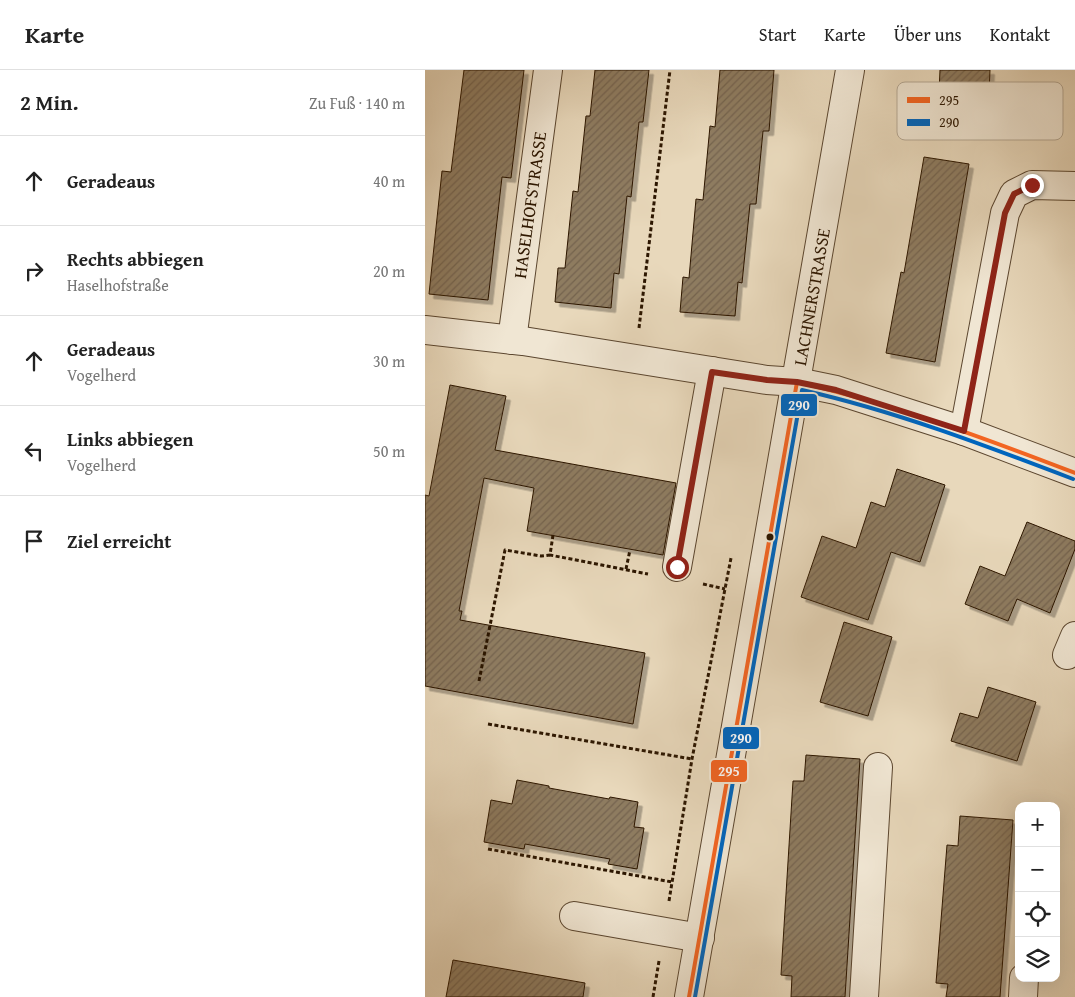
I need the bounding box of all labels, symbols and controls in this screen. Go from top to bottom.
text: Karte [25,17,84,52]
text: Start [759,21,796,48]
text: Karte [824,21,866,48]
text: Über uns [894,21,962,48]
text: Kontakt [990,21,1050,48]
legend [897,82,1063,140]
text: 2 Min. [20,87,78,118]
text: 295 [939,90,959,110]
text: Zu Fuß · 140 m [309,91,405,115]
text: 290 [939,112,959,132]
street label: HASELHOFSTRASSE [506,130,553,280]
icon: ahead [20,167,48,195]
text: Geradeaus [67,167,155,195]
text: 40 m [373,169,405,193]
route end [1021,174,1044,197]
street label: LACHNERSTRASSE [786,226,837,368]
text: Rechts abbiegen [67,245,204,273]
icon: right [20,257,48,285]
text: 20 m [373,259,405,283]
text: Haselhofstraße [67,273,169,297]
text: Geradeaus [67,335,155,363]
icon: ahead [20,347,48,375]
text: 30 m [373,349,405,373]
text: Vogelherd [67,363,136,387]
line badge: 290 [780,393,818,417]
text: 290 [788,395,810,415]
text: Links abbiegen [67,425,193,453]
icon: left [20,437,48,465]
text: 50 m [373,439,405,463]
text: Vogelherd [67,453,136,477]
icon: arrive [20,527,48,555]
text: Ziel erreicht [67,527,171,555]
unlabelled marker [765,532,775,542]
route start [666,556,689,579]
line badge: 290 [722,726,760,750]
text: 290 [730,728,752,748]
line badge: 295 [710,759,748,783]
text: 295 [718,761,740,781]
map controls [1015,802,1060,982]
button: + [1015,802,1060,847]
button: − [1015,847,1060,892]
button: locate [1015,892,1060,937]
button: layers [1015,937,1060,982]

